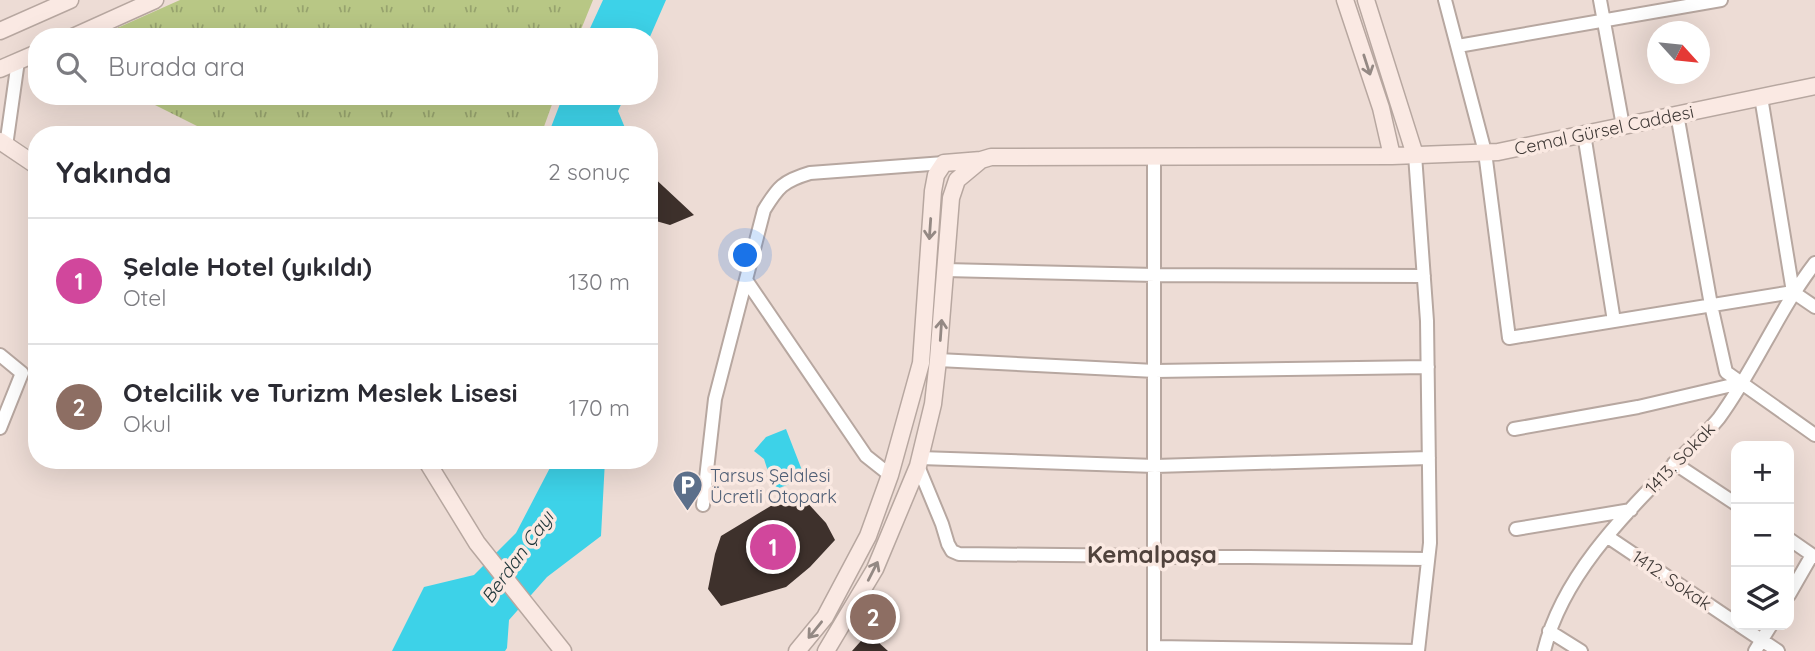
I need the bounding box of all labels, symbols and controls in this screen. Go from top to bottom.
north arrow [1647,21,1710,84]
search box [28,28,658,105]
icon: search [52,48,90,86]
text: Burada ara [108,50,245,83]
one-way arrow [1362,53,1374,75]
street label: Cemal Gürsel Caddesi [1512,100,1696,160]
text: Yakında [56,153,171,191]
text: 2 sonuç [548,157,630,186]
one-way arrow [923,217,936,240]
your location [728,238,762,272]
text: Şelale Hotel (yıkıldı) [123,250,372,283]
text: 1 [75,267,83,296]
text: 130 m [568,267,630,296]
text: Otel [123,283,167,312]
one-way arrow [935,320,948,342]
text: Otelcilik ve Turizm Meslek Lisesi [123,376,518,409]
text: 2 [72,393,86,422]
text: 170 m [569,393,630,422]
text: Okul [123,409,171,438]
street label: 1413. Sokak [1640,417,1720,499]
map controls [1731,441,1794,630]
button: + [1731,441,1794,504]
place label: Tarsus Şelalesi Ücretli Otopark [710,464,837,508]
parking icon: Tarsus Şelalesi Ücretli Otopark [670,468,704,512]
button: − [1731,504,1794,567]
water label: Berdan Çayı [476,506,559,608]
pin: 1 [750,521,796,573]
district label: Kemalpaşa [1087,539,1217,569]
street label: 1412. Sokak [1628,545,1716,615]
one-way arrow [867,561,880,582]
button: layers [1731,567,1794,630]
pin: 2 [850,591,896,643]
one-way arrow [807,620,822,638]

